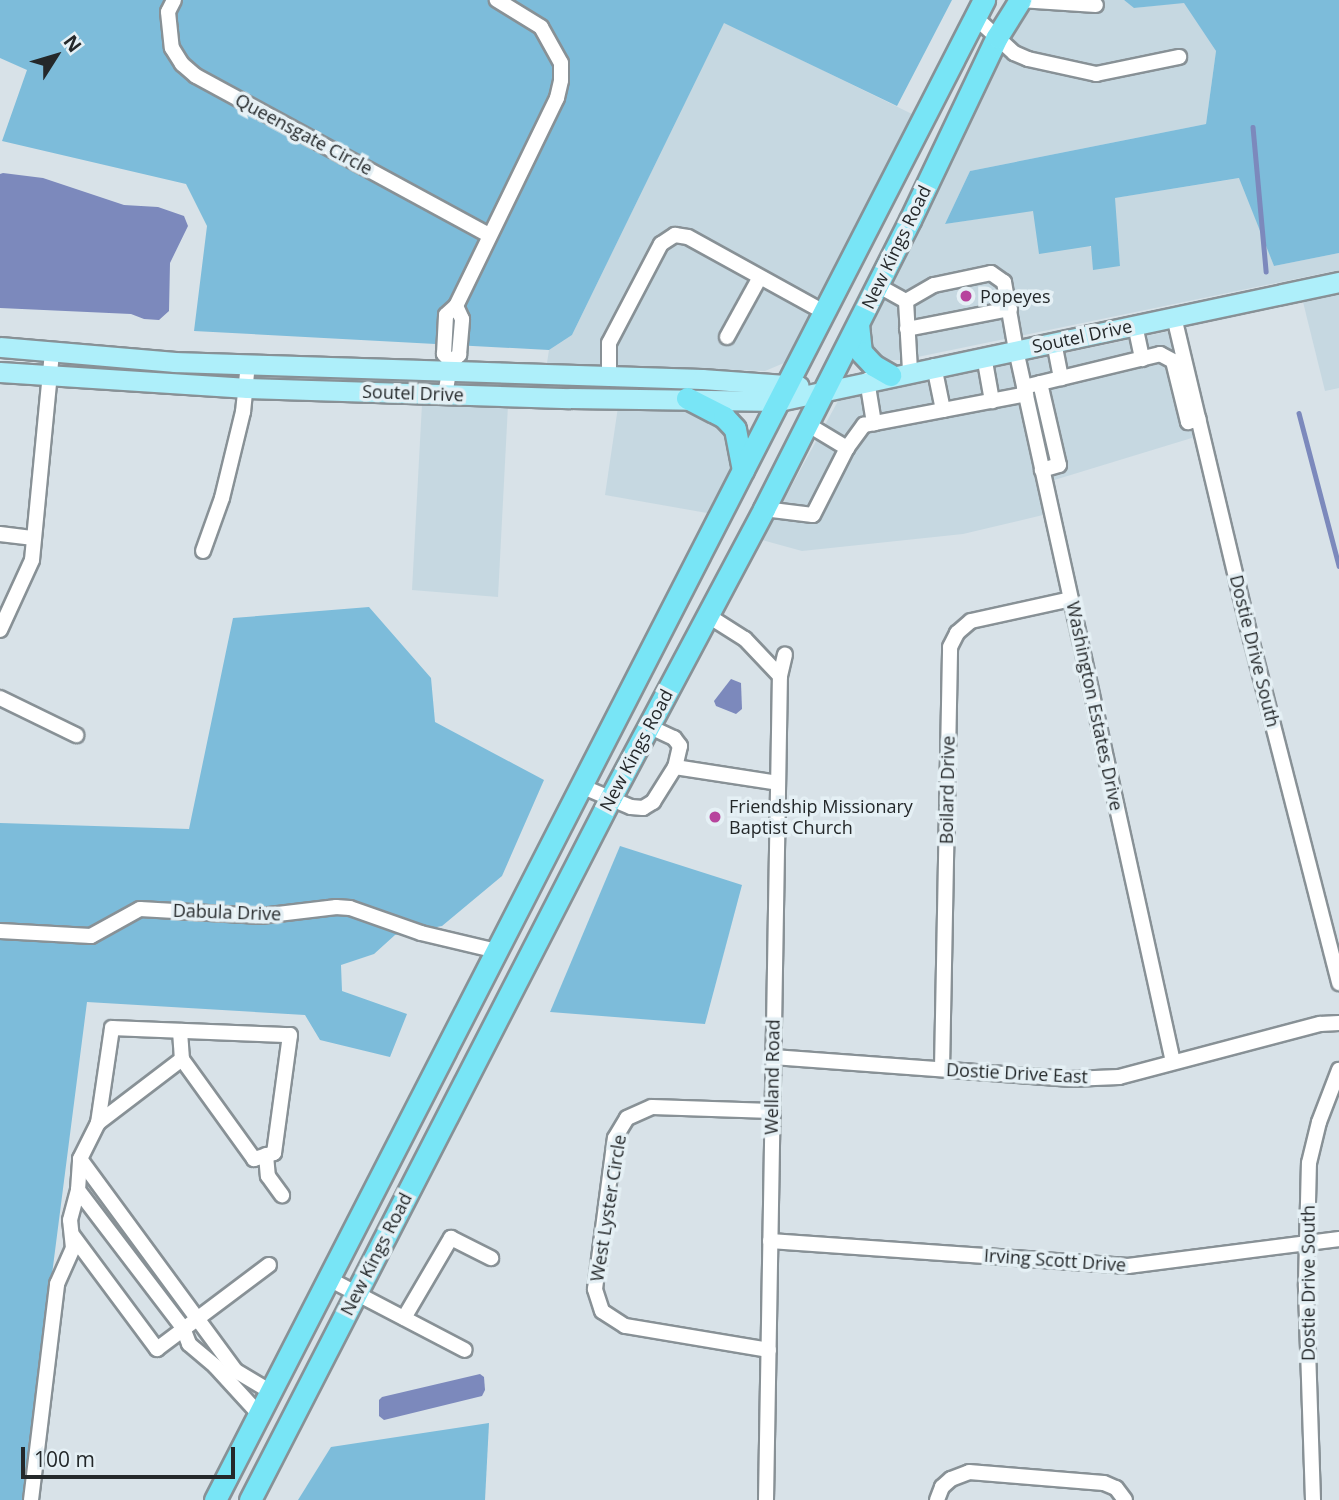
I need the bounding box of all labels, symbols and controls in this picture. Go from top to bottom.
north arrow [21,21,91,91]
text: N [58,29,88,57]
street label: Queensgate Circle [232,89,376,179]
street label: New Kings Road [857,182,935,312]
place label: Popeyes [980,285,1050,307]
marker: Popeyes [958,288,974,304]
street label: Soutel Drive [1030,315,1134,357]
street label: Soutel Drive [362,380,464,406]
street label: Dostie Drive South [1226,573,1284,729]
street label: Washington Estates Drive [1062,599,1128,813]
street label: New Kings Road [595,685,677,815]
street label: Boilard Drive [935,735,959,845]
place label: Friendship Missionary Baptist Church [729,796,913,838]
marker: Friendship Missionary Baptist Church [707,809,723,825]
street label: Dabula Drive [172,899,282,925]
street label: Welland Road [760,1019,784,1135]
street label: Dostie Drive East [946,1059,1088,1087]
street label: West Lyster Circle [586,1133,630,1283]
street label: New Kings Road [336,1189,416,1319]
street label: Dostie Drive South [1297,1205,1319,1361]
street label: Irving Scott Drive [983,1244,1127,1276]
scale bar [24,1434,238,1478]
text: 100 m [34,1445,95,1473]

